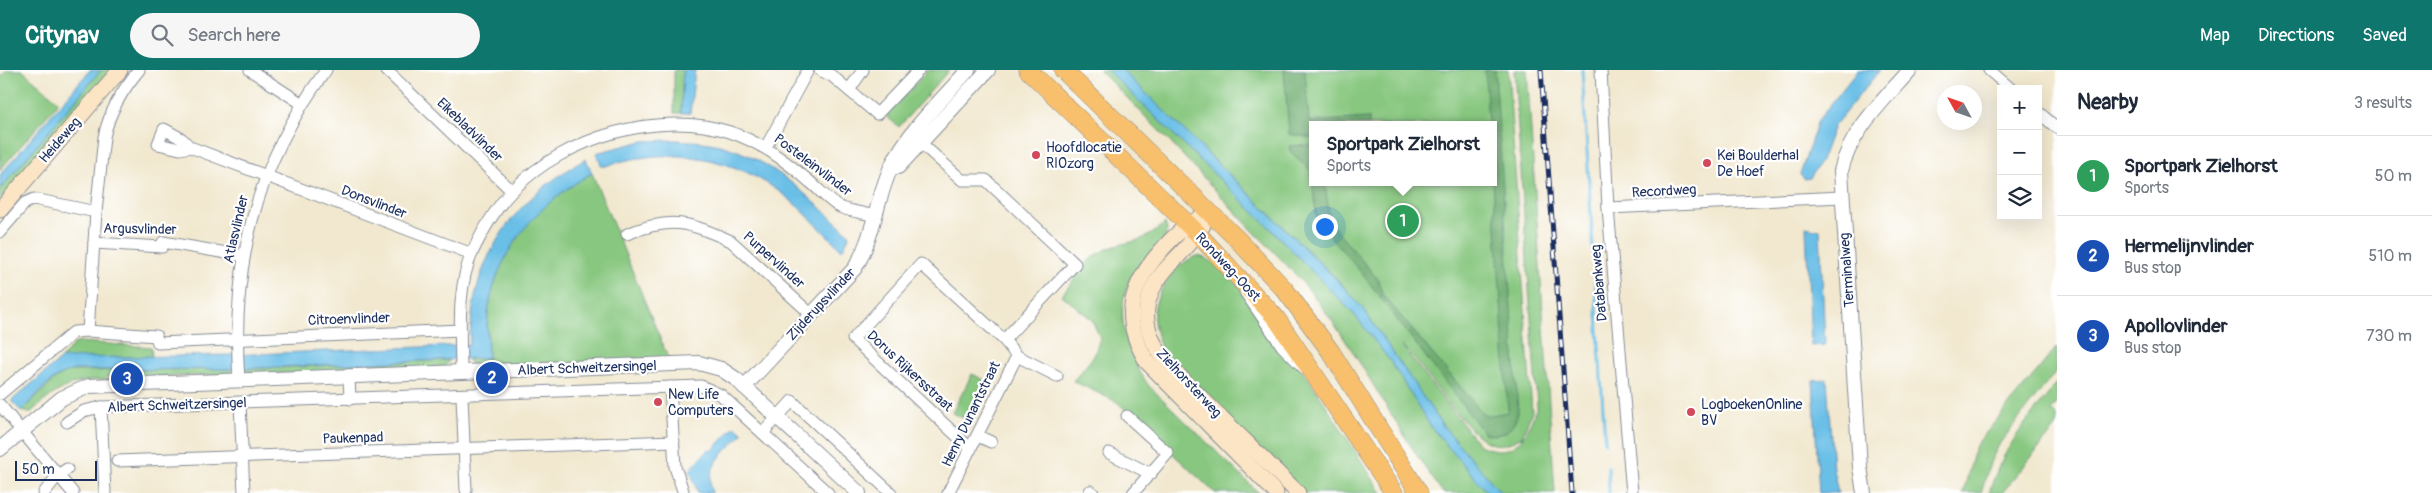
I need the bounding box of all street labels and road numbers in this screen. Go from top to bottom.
street label: Eikebladvlinder [434,94,506,166]
street label: Heideweg [36,114,84,166]
street label: Posteleinvlinder [771,130,855,200]
street label: Recordweg [1631,181,1697,201]
street label: Donsvlinder [339,182,409,222]
street label: Atlasvlinder [220,193,252,265]
street label: Argusvlinder [103,220,177,238]
street label: Purpervlinder [740,228,808,292]
street label: Rondweg-Oost [1192,229,1264,305]
street label: Terminalweg [1836,232,1858,308]
street label: Databankweg [1587,244,1611,322]
street label: Zijderupsvlinder [783,264,859,344]
street label: Citroenvlinder [308,309,390,329]
street label: Dorus Rijkersstraat [864,327,957,415]
street label: Zielhorsterweg [1153,345,1225,421]
street label: Albert Schweitzersingel [517,357,657,379]
street label: Henry Dunantstraat [938,358,1004,469]
street label: Albert Schweitzersingel [107,394,247,416]
street label: Paukenpad [322,428,384,448]

